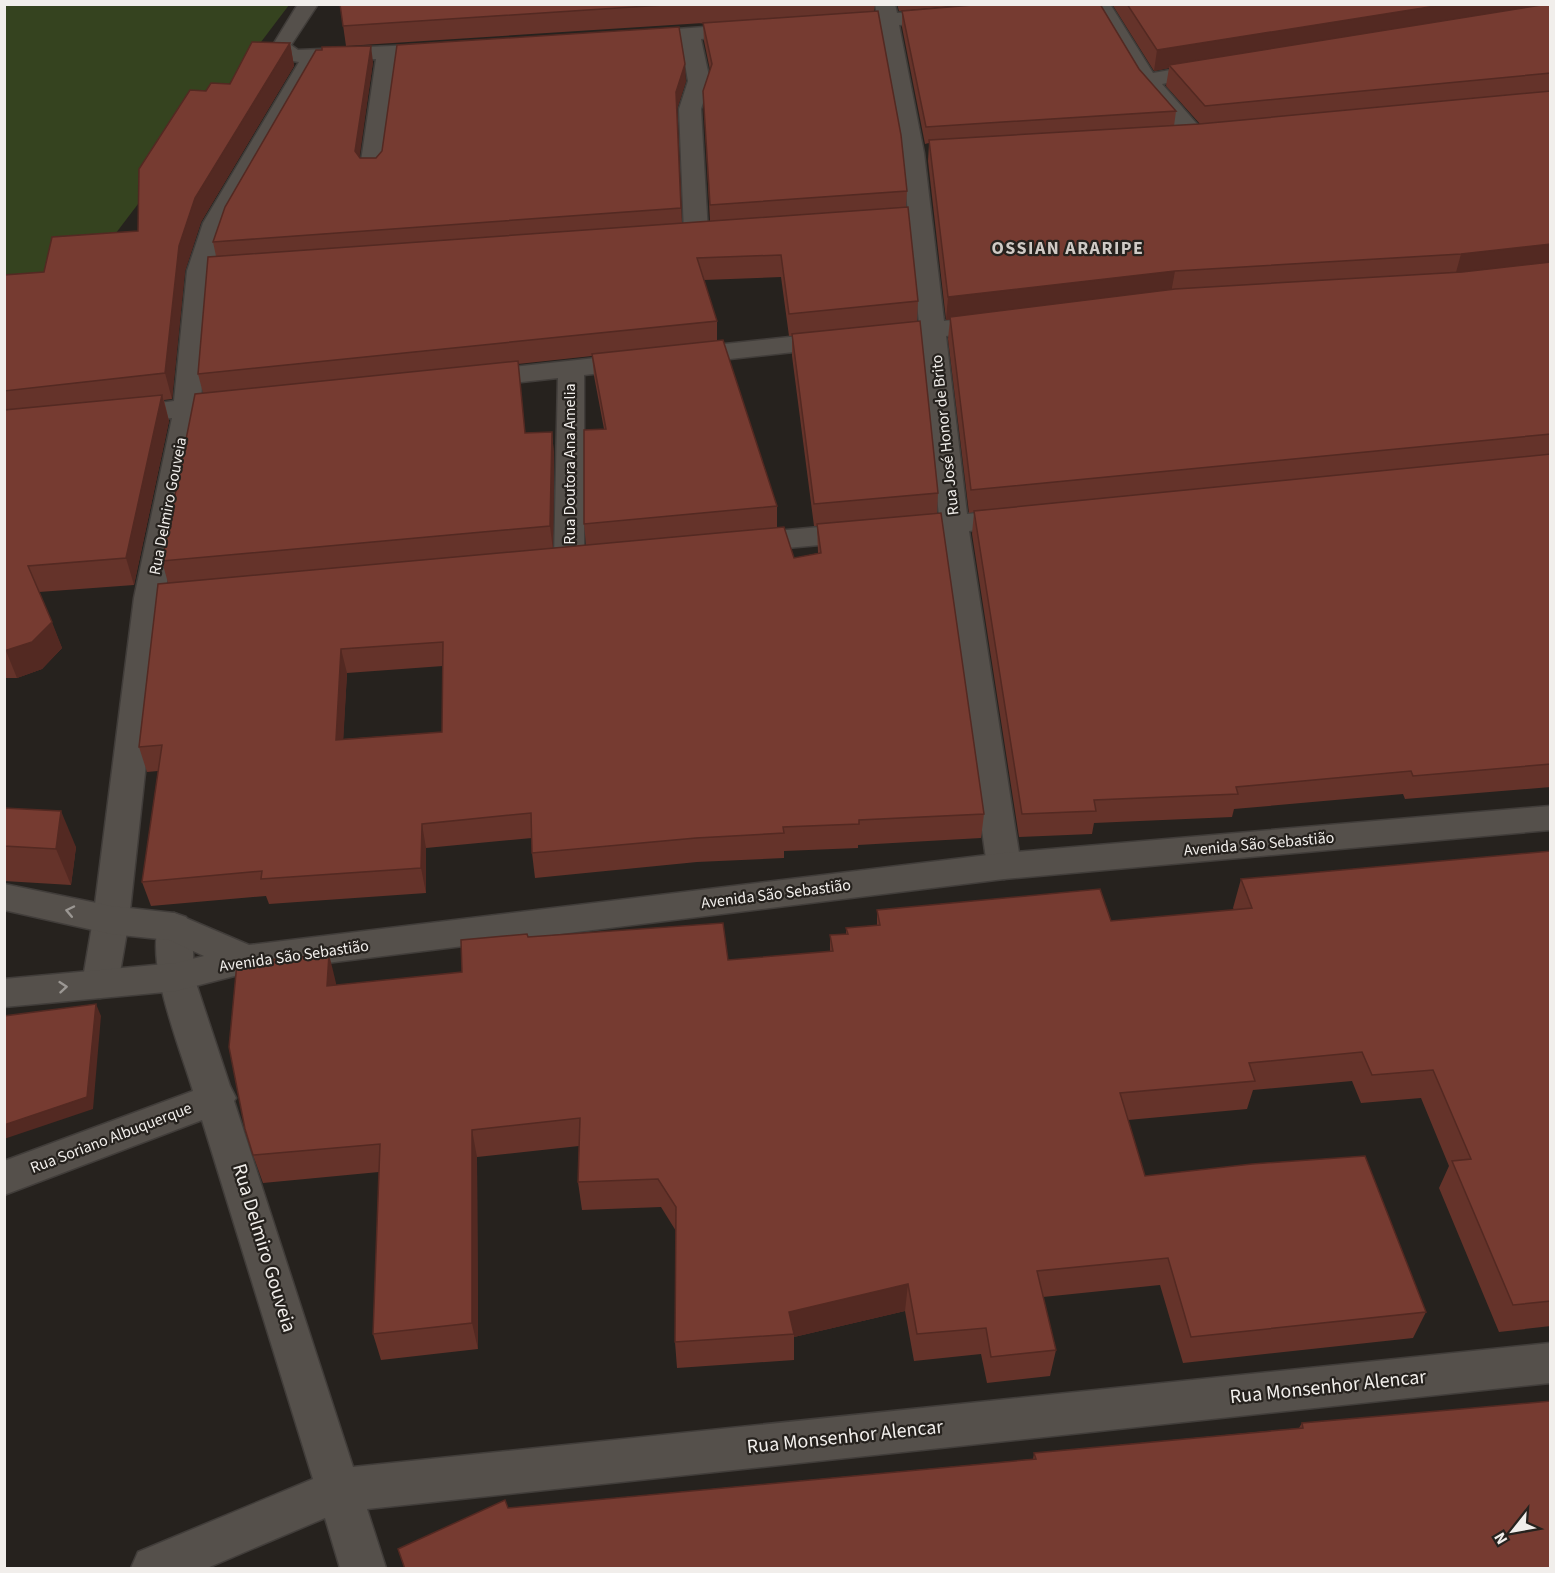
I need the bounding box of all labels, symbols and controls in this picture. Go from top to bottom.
district label: OSSIAN ARARIPE [992,236,1144,261]
street label: Rua José Honor de Brito [926,354,964,516]
street label: Rua Doutora Ana Amelia [559,383,581,545]
street label: Rua Delmiro Gouveia [144,435,192,577]
street label: Avenida São Sebastião [1183,826,1335,862]
street label: Avenida São Sebastião [700,874,852,914]
one-way arrow [65,905,75,918]
street label: Avenida São Sebastião [218,935,370,977]
one-way arrow [58,981,67,994]
street label: Rua Soriano Albuquerque [27,1097,195,1179]
street label: Rua Delmiro Gouveia [225,1160,303,1336]
street label: Rua Monsenhor Alencar [1228,1363,1428,1411]
street label: Rua Monsenhor Alencar [745,1413,945,1461]
north arrow [1483,1501,1543,1561]
text: N [1489,1528,1513,1548]

